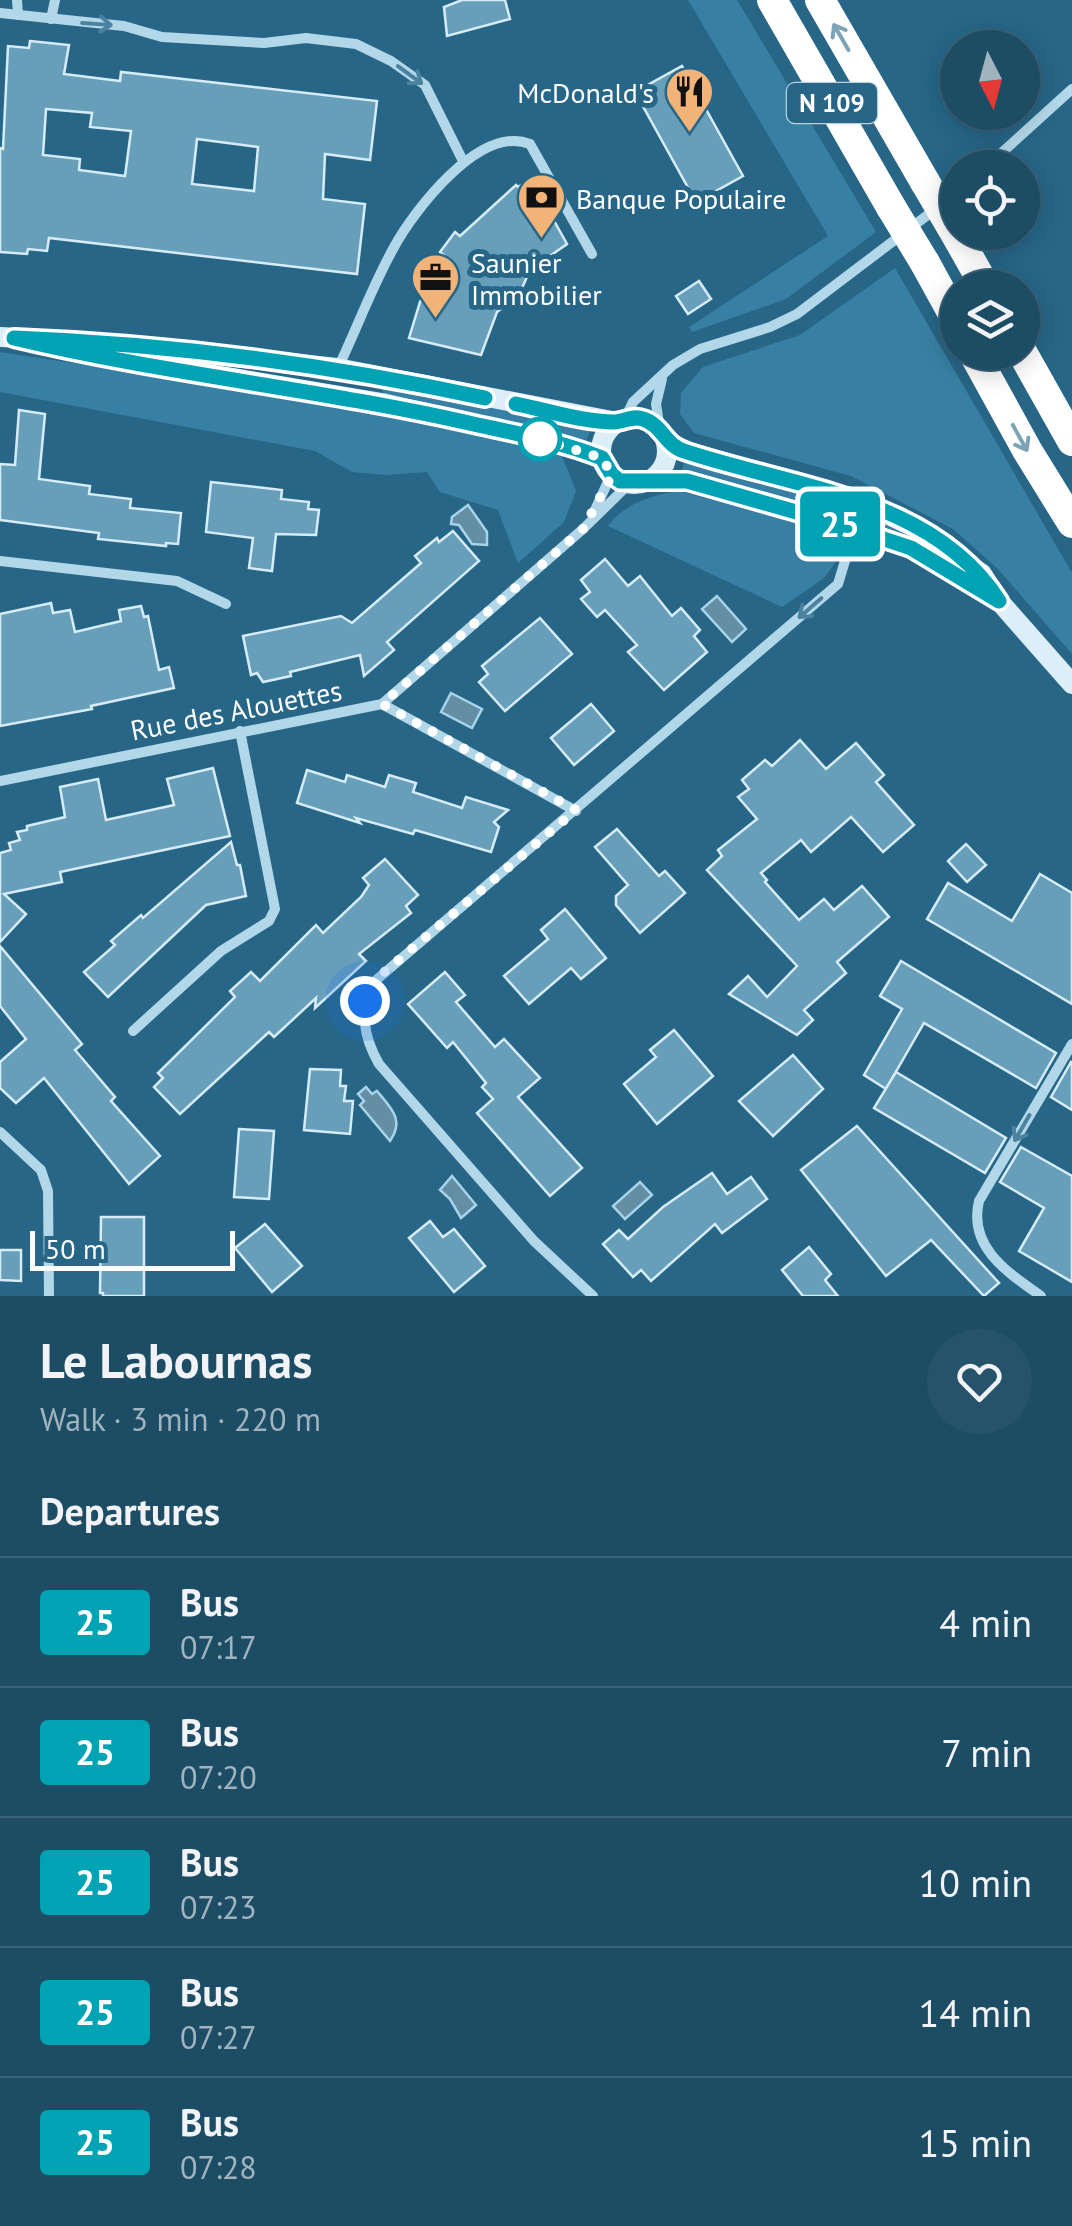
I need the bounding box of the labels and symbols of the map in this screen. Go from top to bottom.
one-way arrow [80,15,112,34]
one-way arrow [831,23,851,51]
north arrow [940,30,1040,130]
one-way arrow [396,64,424,85]
restaurant icon: McDonald's [663,66,715,134]
place label: McDonald's [517,74,654,111]
road number: N 109 [787,83,877,123]
bank icon: Banque Populaire [515,172,567,240]
place label: Banque Populaire [576,180,787,217]
place label: Saunier Immobilier [471,244,602,313]
office icon: Saunier Immobilier [410,252,462,320]
unlabelled marker [519,418,561,460]
one-way arrow [1011,423,1031,452]
line badge: 25 [795,492,885,556]
one-way arrow [798,596,824,618]
street label: Rue des Alouettes [127,671,345,749]
your location [340,976,390,1026]
one-way arrow [1012,1113,1032,1141]
scale bar [30,1226,235,1270]

